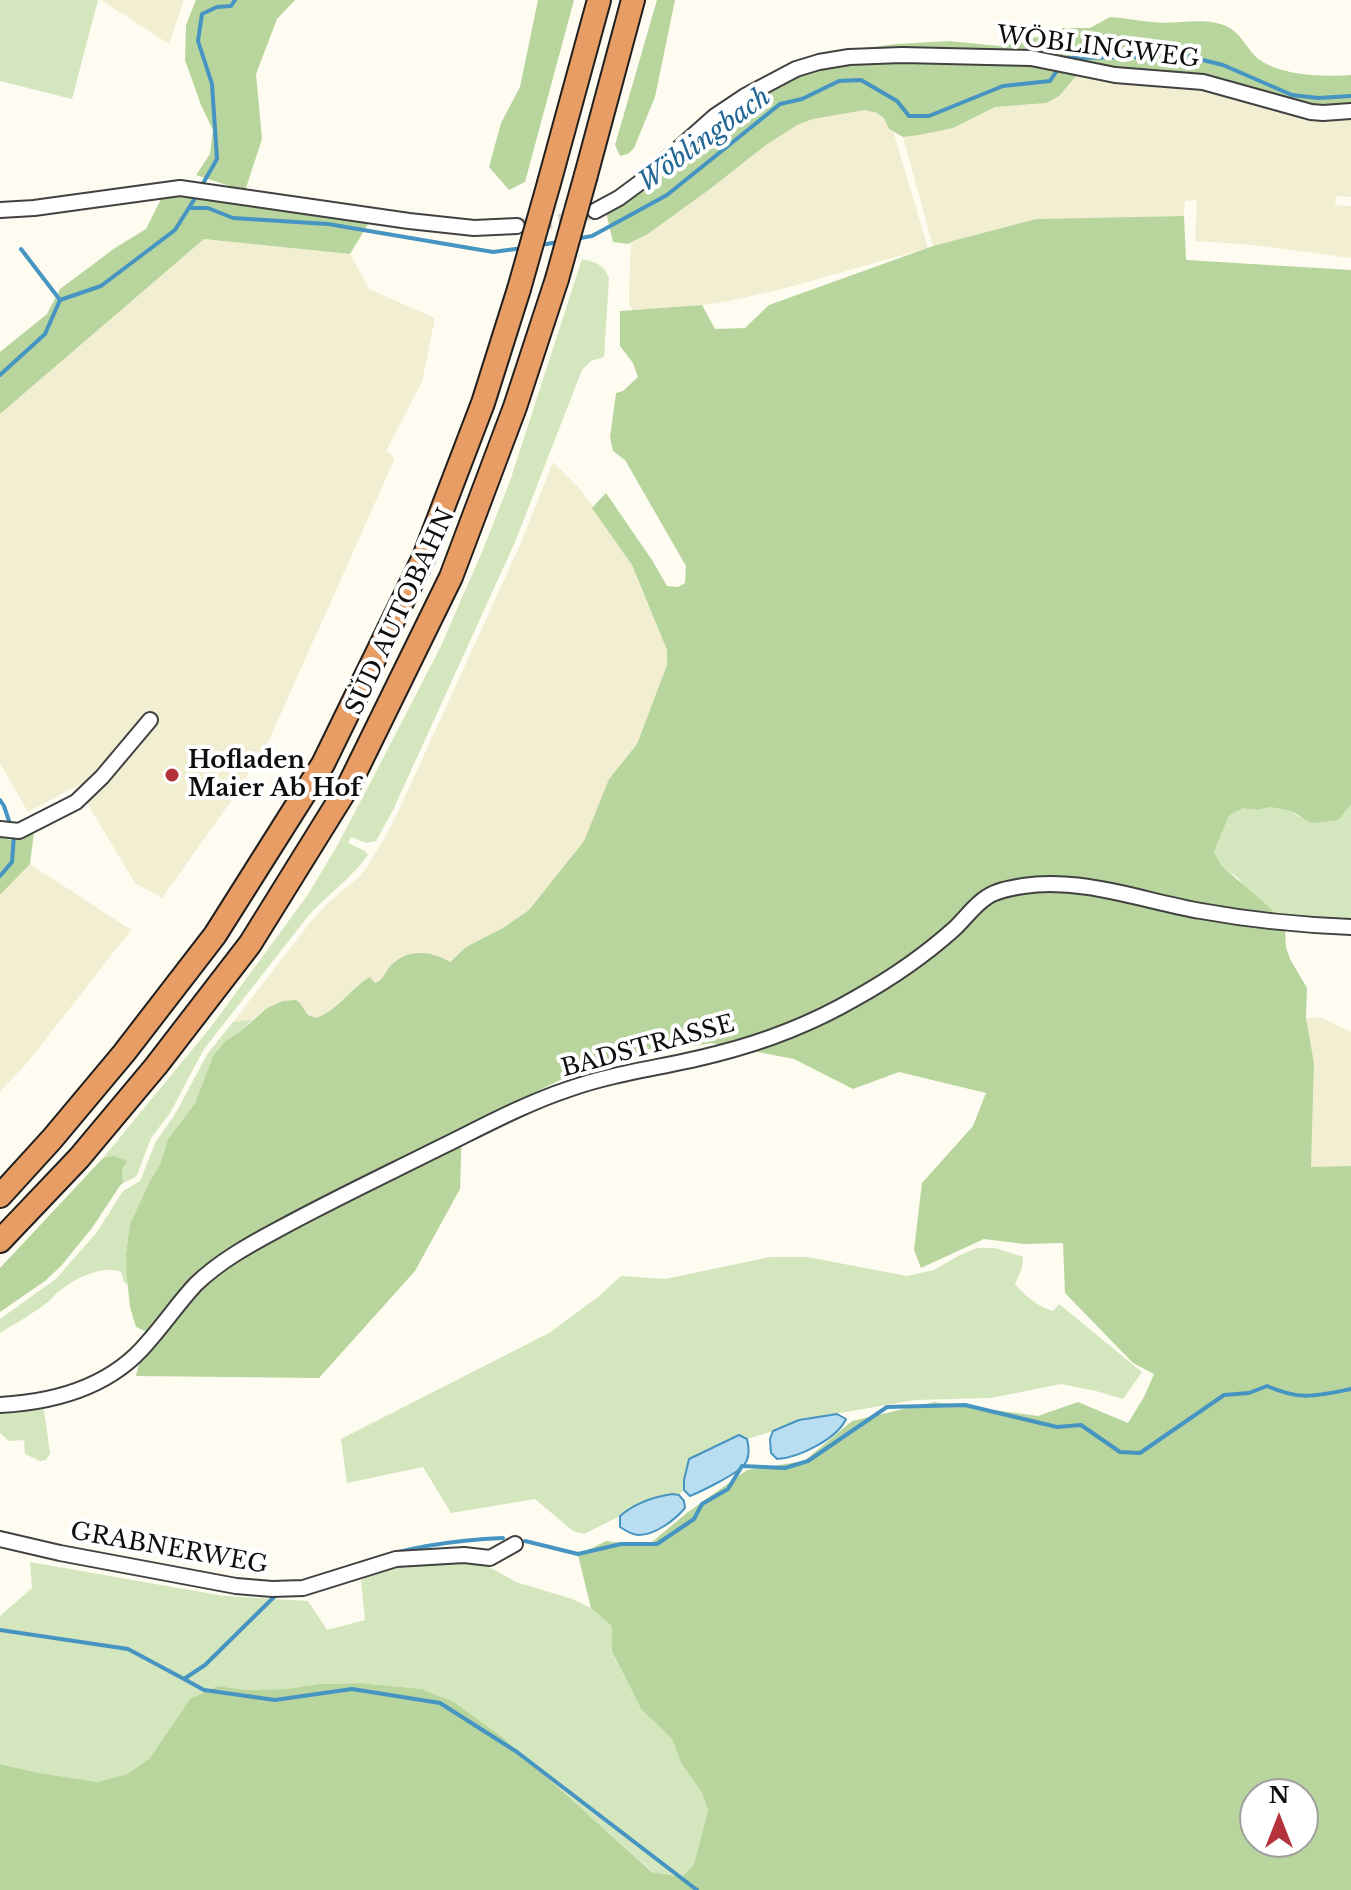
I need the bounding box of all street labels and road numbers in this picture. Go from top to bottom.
street label: WÖBLINGWEG [995,21,1201,75]
street label: SÜD AUTOBAHN [341,504,461,720]
street label: BADSTRASSE [558,1010,738,1084]
street label: GRABNERWEG [68,1517,270,1581]

